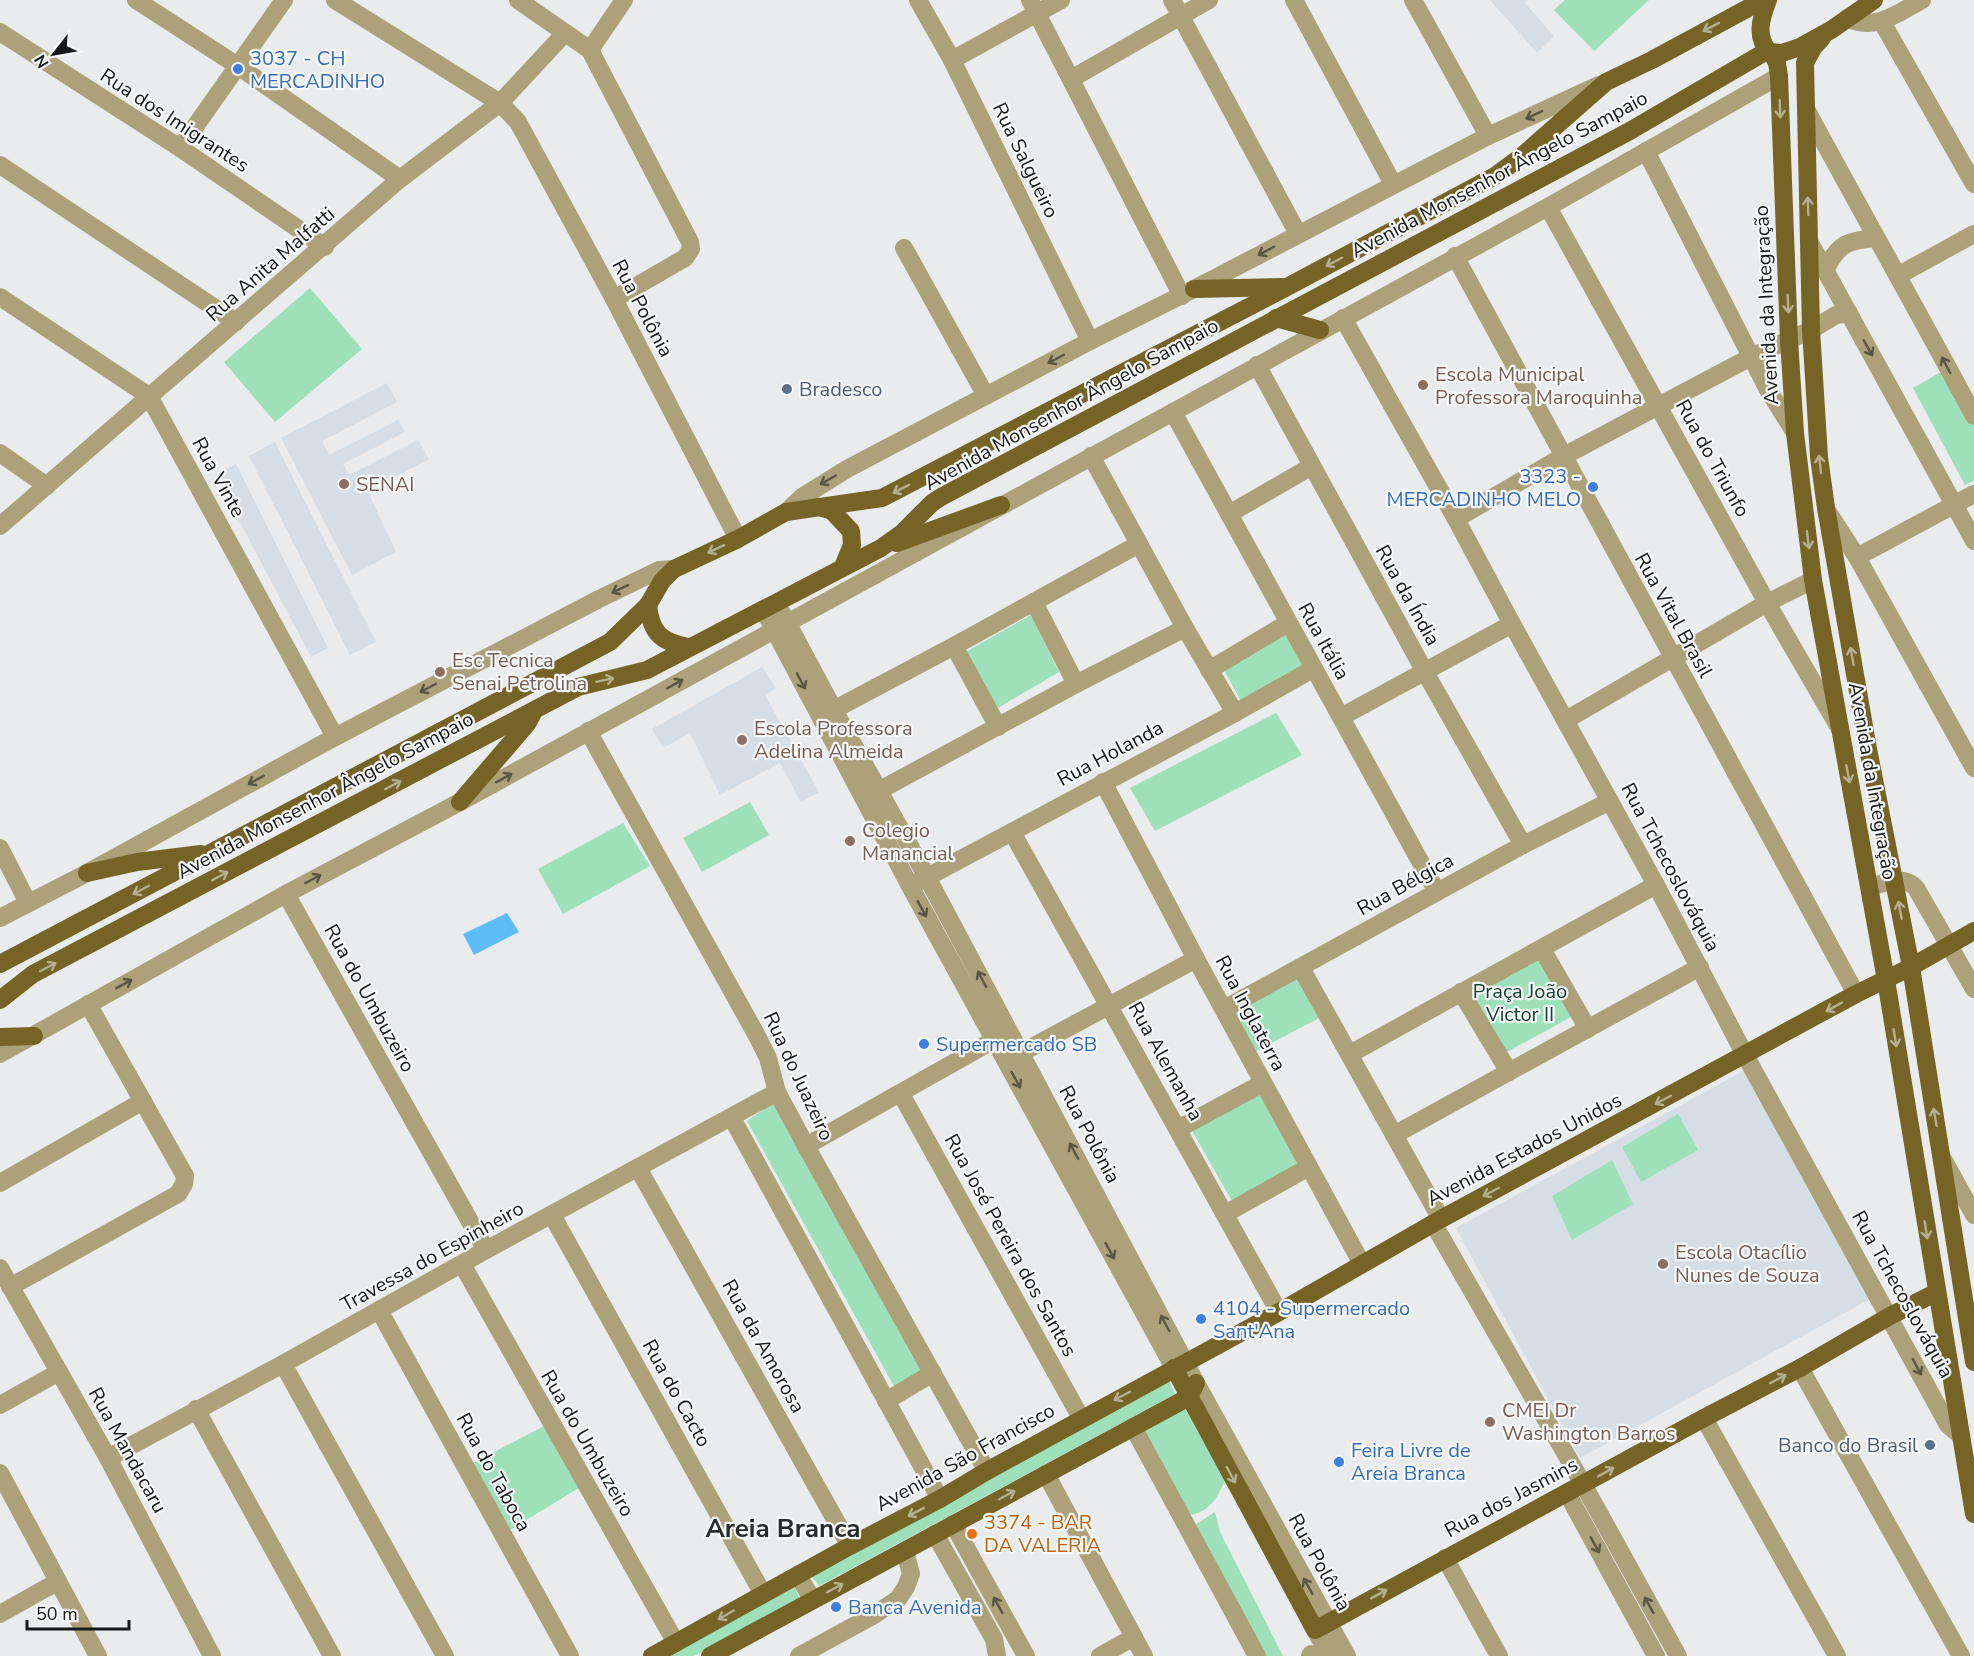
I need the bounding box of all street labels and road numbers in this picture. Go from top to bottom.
street label: Rua dos Imigrantes [95,62,254,179]
street label: Avenida Monsenhor Ângelo Sampaio [1346,84,1652,264]
street label: Rua Salgueiro [986,98,1065,223]
street label: Rua Anita Malfatti [200,201,341,328]
street label: Avenida da Integração [1748,204,1785,406]
street label: Rua Polônia [605,255,680,362]
street label: Avenida Monsenhor Ângelo Sampaio [919,312,1223,497]
street label: Rua do Triunfo [1669,395,1756,522]
street label: Rua Vinte [186,432,252,522]
street label: Rua da Índia [1369,540,1446,650]
street label: Rua Vital Brasil [1628,548,1719,683]
street label: Rua Itália [1291,598,1356,685]
street label: Avenida da Integração [1842,680,1903,882]
street label: Avenida Monsenhor Ângelo Sampaio [172,705,478,885]
street label: Rua Holanda [1052,714,1168,793]
street label: Rua Tchecoslováquia [1615,778,1726,956]
street label: Rua Bélgica [1352,847,1458,922]
street label: Rua do Umbuzeiro [318,919,421,1077]
street label: Rua Inglaterra [1209,951,1292,1076]
street label: Rua Alemanha [1122,997,1209,1126]
street label: Rua do Juazeiro [757,1007,840,1145]
street label: Rua Polônia [1052,1081,1127,1188]
street label: Avenida Estados Unidos [1422,1086,1627,1212]
street label: Rua José Pereira dos Santos [938,1129,1083,1361]
street label: Travessa do Espinheiro [336,1195,529,1318]
street label: Rua Tchecoslováquia [1845,1206,1960,1383]
street label: Rua da Amorosa [716,1275,811,1418]
street label: Rua do Cacto [636,1335,717,1452]
street label: Rua do Umbuzeiro [535,1365,641,1522]
street label: Rua Mandacaru [82,1383,173,1518]
street label: Avenida São Francisco [871,1397,1060,1518]
street label: Rua do Taboca [450,1408,537,1536]
street label: Rua dos Jasmins [1440,1451,1583,1544]
street label: Rua Polônia [1282,1509,1357,1616]

